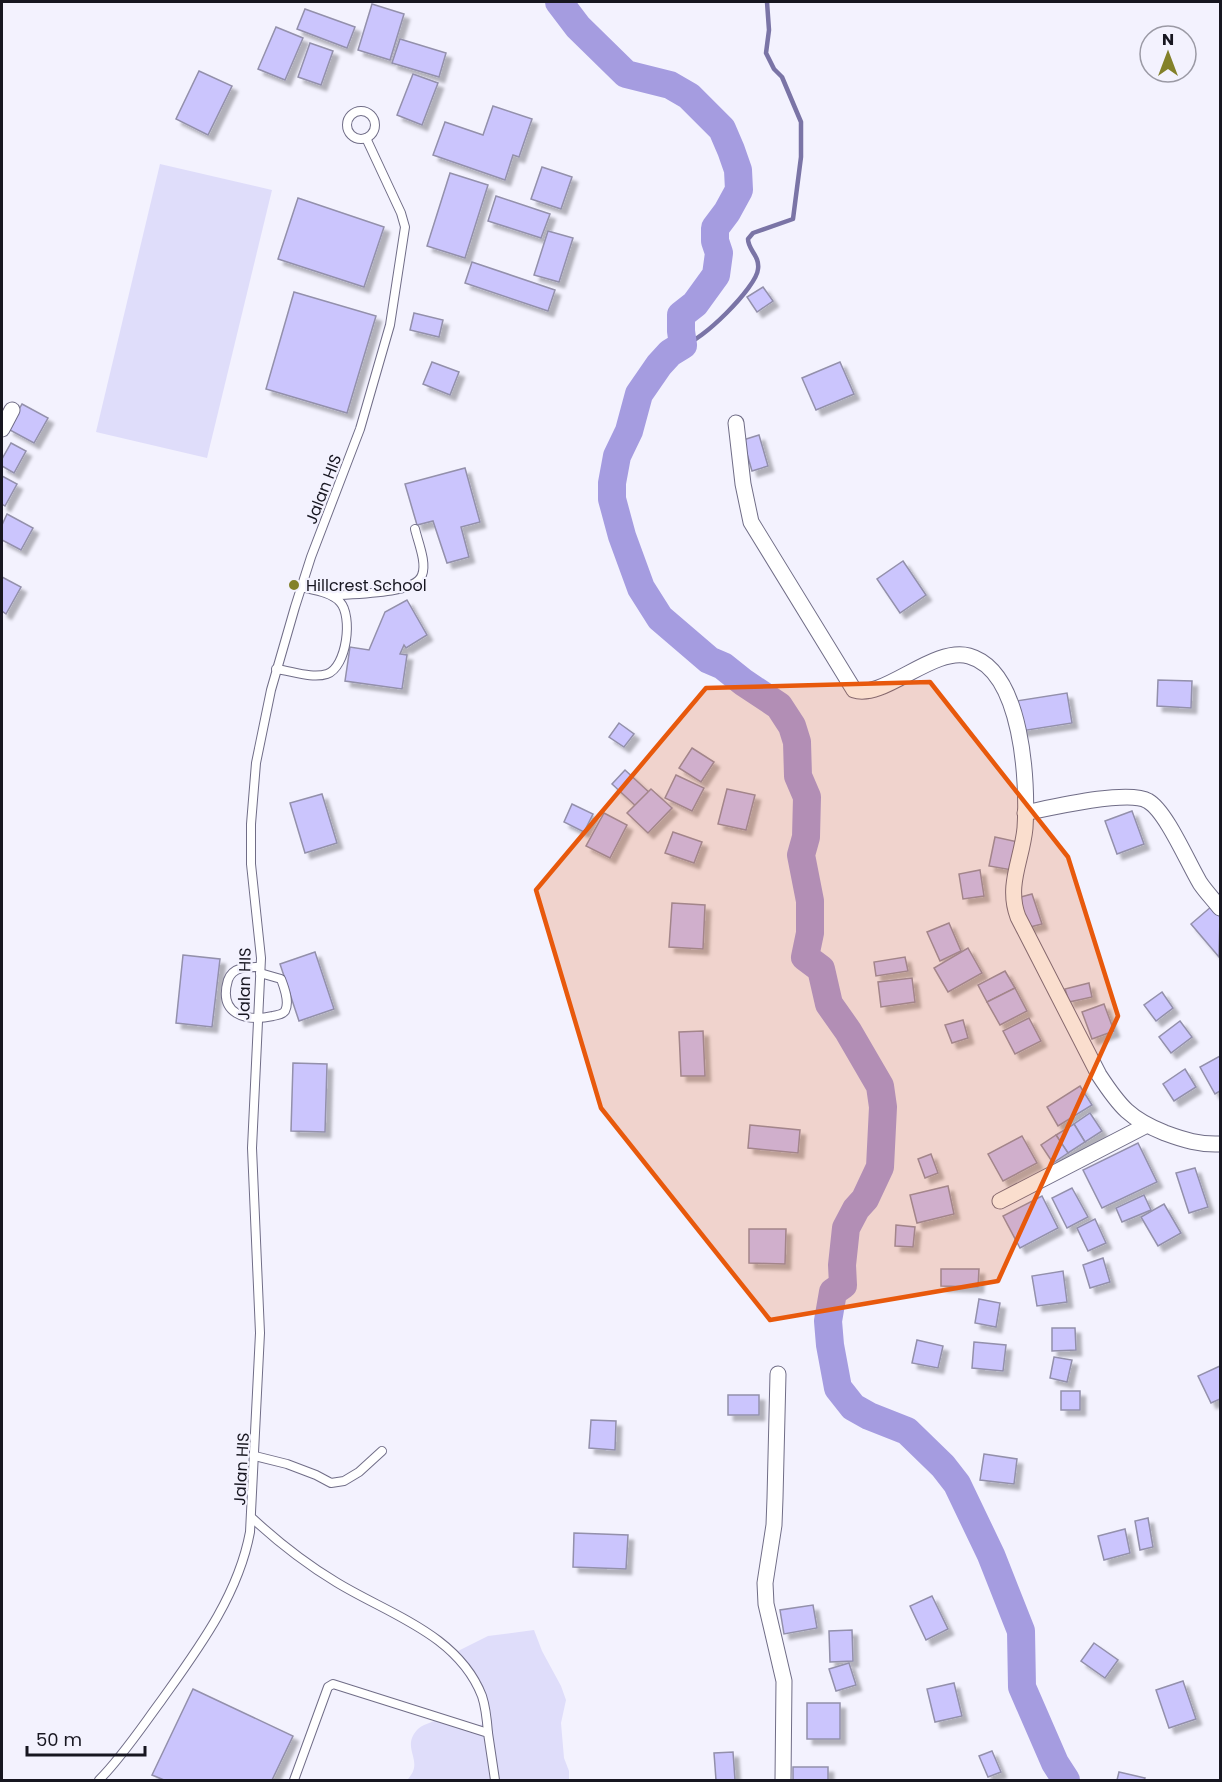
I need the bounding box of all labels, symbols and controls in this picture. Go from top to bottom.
north arrow [1138,24,1198,84]
text: N [1162,28,1174,51]
street label: Jalan HIS [300,451,347,527]
place label: Hillcrest School [306,574,427,597]
marker: Hillcrest School [287,578,301,592]
street label: Jalan HIS [232,947,257,1021]
street label: Jalan HIS [228,1432,255,1506]
scale bar [27,1719,146,1757]
text: 50 m [36,1727,82,1752]

